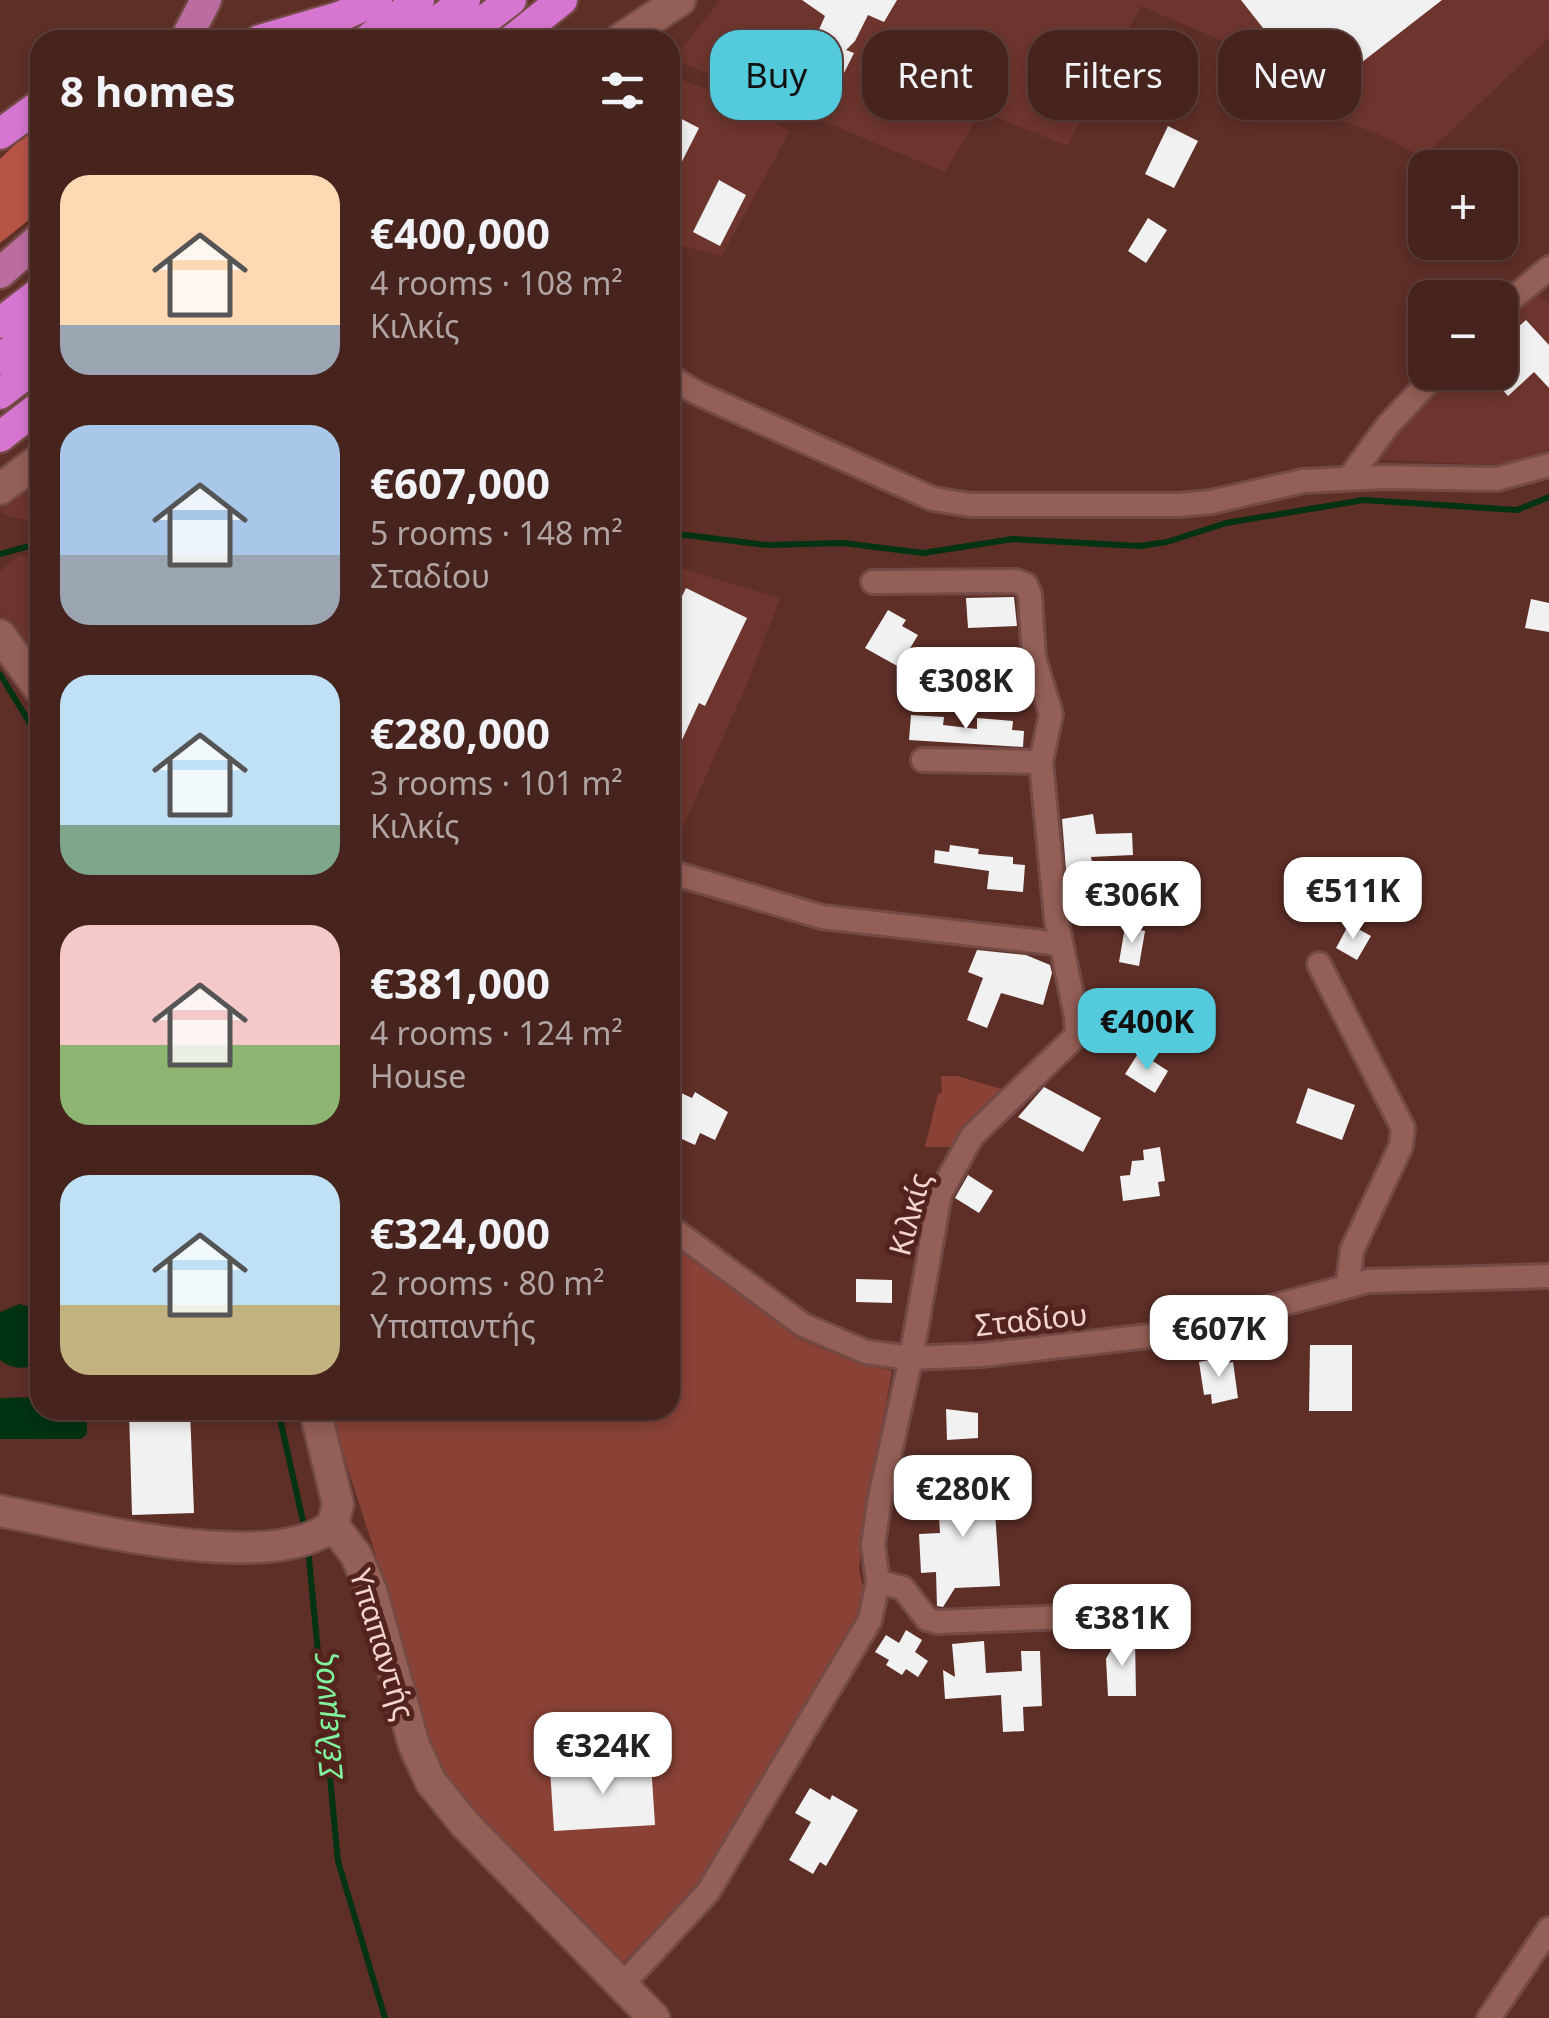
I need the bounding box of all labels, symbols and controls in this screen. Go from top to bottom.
chip: Buy [710,30,842,120]
chip: Rent [862,30,1008,120]
chip: Filters [1028,30,1198,120]
chip: New [1218,30,1361,120]
text: 8 homes [60,62,236,119]
icon: filters [595,63,650,118]
map controls [1408,150,1518,390]
button: + [1408,150,1518,260]
text: €400,000 [370,204,550,261]
icon: home [140,215,260,335]
text: 4 rooms · 108 m² [370,261,623,304]
button: − [1408,280,1518,390]
text: Κιλκίς [370,304,460,347]
text: €607,000 [370,454,550,511]
icon: home [140,465,260,585]
text: 5 rooms · 148 m² [370,511,623,554]
text: Σταδίου [370,554,490,597]
pin: €308K [896,647,1036,732]
text: €308K [919,658,1013,701]
text: €280,000 [370,704,550,761]
icon: home [140,715,260,835]
text: 3 rooms · 101 m² [370,761,623,804]
text: Κιλκίς [370,804,460,847]
pin: €511K [1283,857,1423,942]
pin: €306K [1062,861,1202,946]
text: €511K [1306,868,1400,911]
text: €306K [1085,872,1179,915]
text: €381,000 [370,954,550,1011]
icon: home [140,965,260,1085]
pin: €400K [1077,988,1217,1073]
text: €400K [1100,999,1194,1042]
text: 4 rooms · 124 m² [370,1011,623,1054]
text: House [370,1054,466,1097]
street label: Κιλκίς [878,1168,940,1260]
text: €324,000 [370,1204,550,1261]
icon: home [140,1215,260,1335]
text: 2 rooms · 80 m² [370,1261,604,1304]
street label: Σταδίου [973,1293,1089,1345]
pin: €607K [1149,1295,1289,1380]
text: Υπαπαντής [370,1304,536,1347]
text: €607K [1172,1306,1266,1349]
pin: €280K [893,1455,1033,1540]
text: €280K [916,1466,1010,1509]
street label: Υπαπαντής [341,1564,425,1724]
pin: €381K [1052,1584,1192,1669]
text: €381K [1075,1595,1169,1638]
water label: Σέλεμνος [298,1651,352,1782]
pin: €324K [533,1712,673,1797]
text: €324K [556,1723,650,1766]

